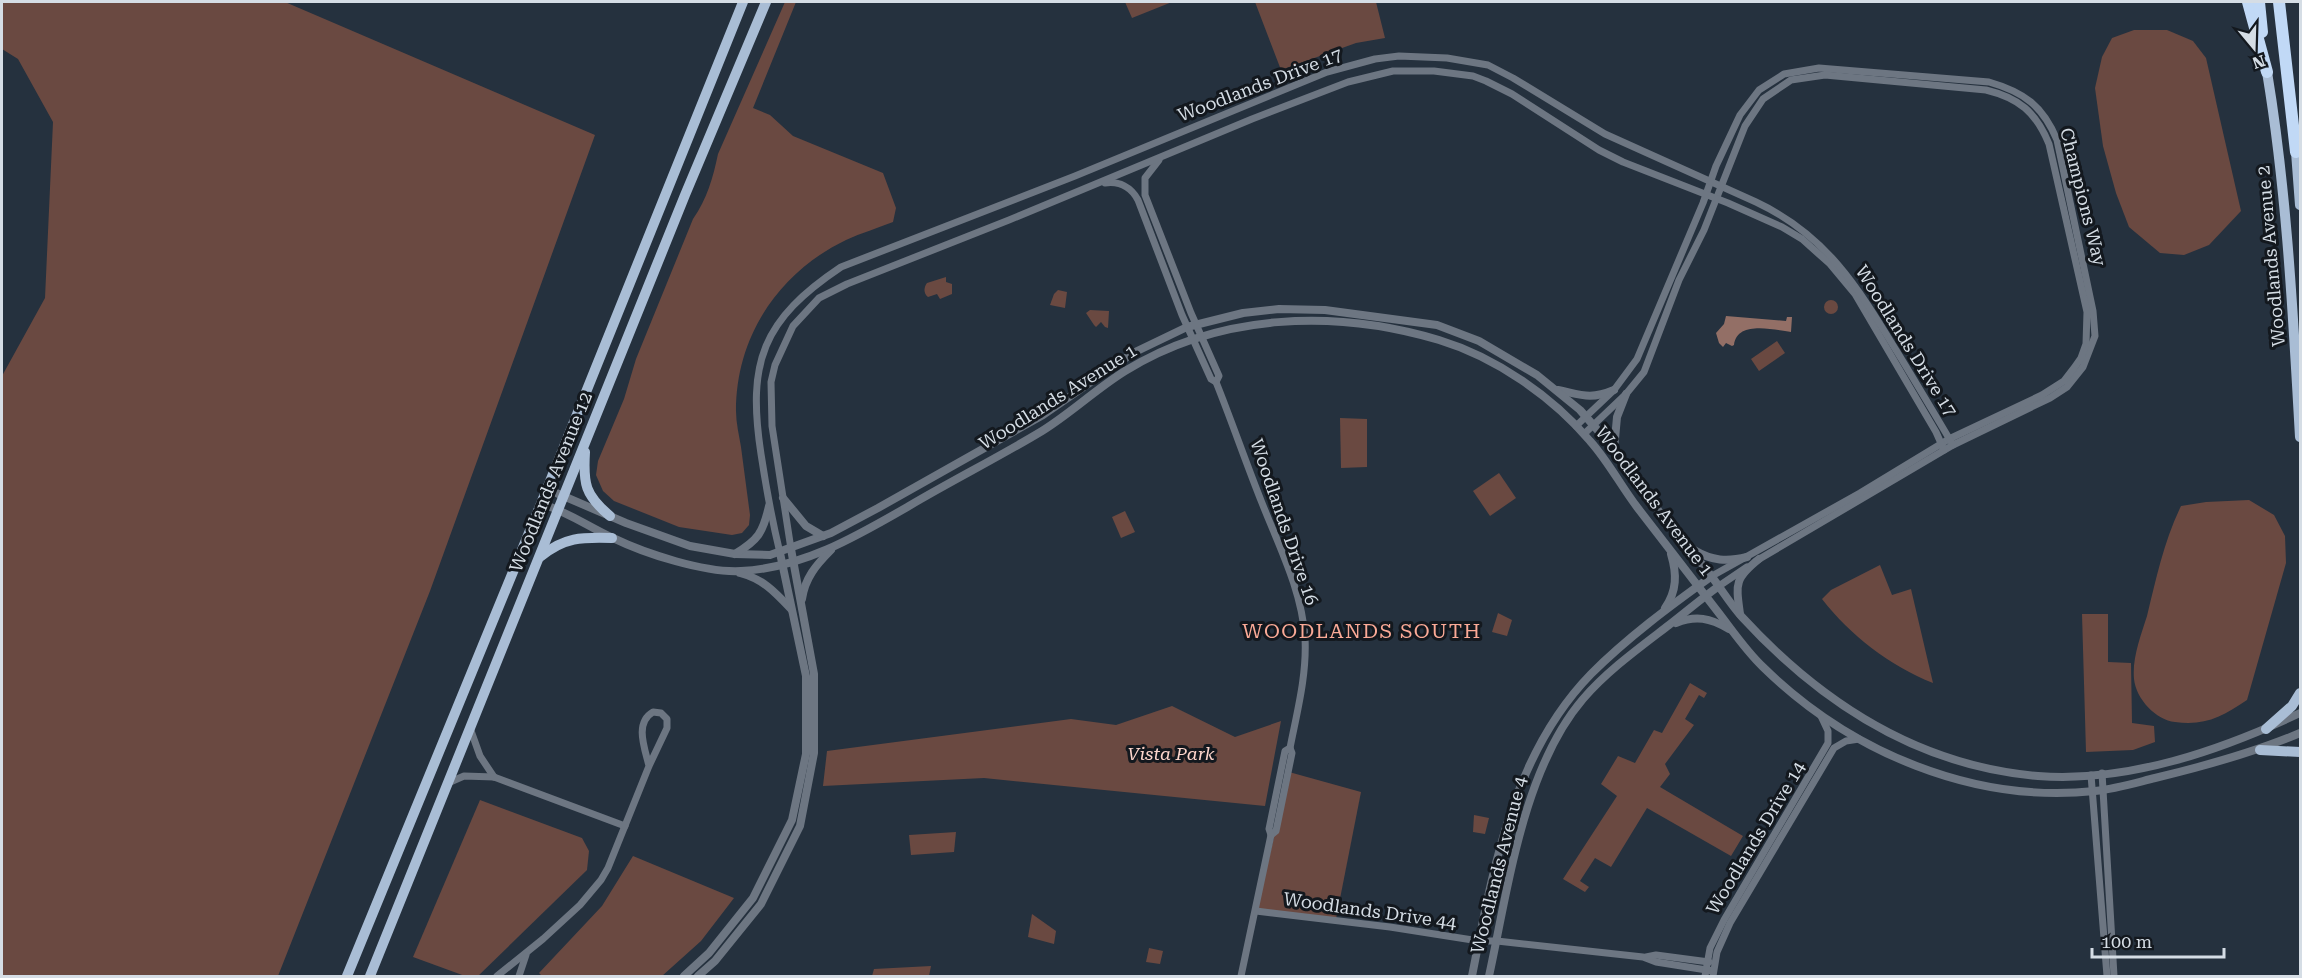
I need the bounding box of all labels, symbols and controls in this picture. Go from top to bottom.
north arrow [2224,18,2284,78]
street label: Woodlands Drive 17 [1175,43,1345,126]
text: N [2250,51,2268,73]
street label: Champions Way [2056,126,2111,268]
street label: Woodlands Avenue 2 [2252,165,2289,348]
street label: Woodlands Drive 17 [1851,261,1962,420]
street label: Woodlands Avenue 1 [975,339,1140,454]
street label: Woodlands Avenue 12 [505,389,596,575]
street label: Woodlands Avenue 1 [1591,422,1718,580]
street label: Woodlands Drive 16 [1246,436,1323,608]
district label: WOODLANDS SOUTH [1242,619,1482,643]
park label: Vista Park [1127,743,1215,764]
street label: Woodlands Drive 14 [1702,758,1809,918]
street label: Woodlands Avenue 4 [1466,774,1531,956]
street label: Woodlands Drive 44 [1282,888,1458,933]
scale bar [2092,921,2224,959]
text: 100 m [2101,931,2152,952]

